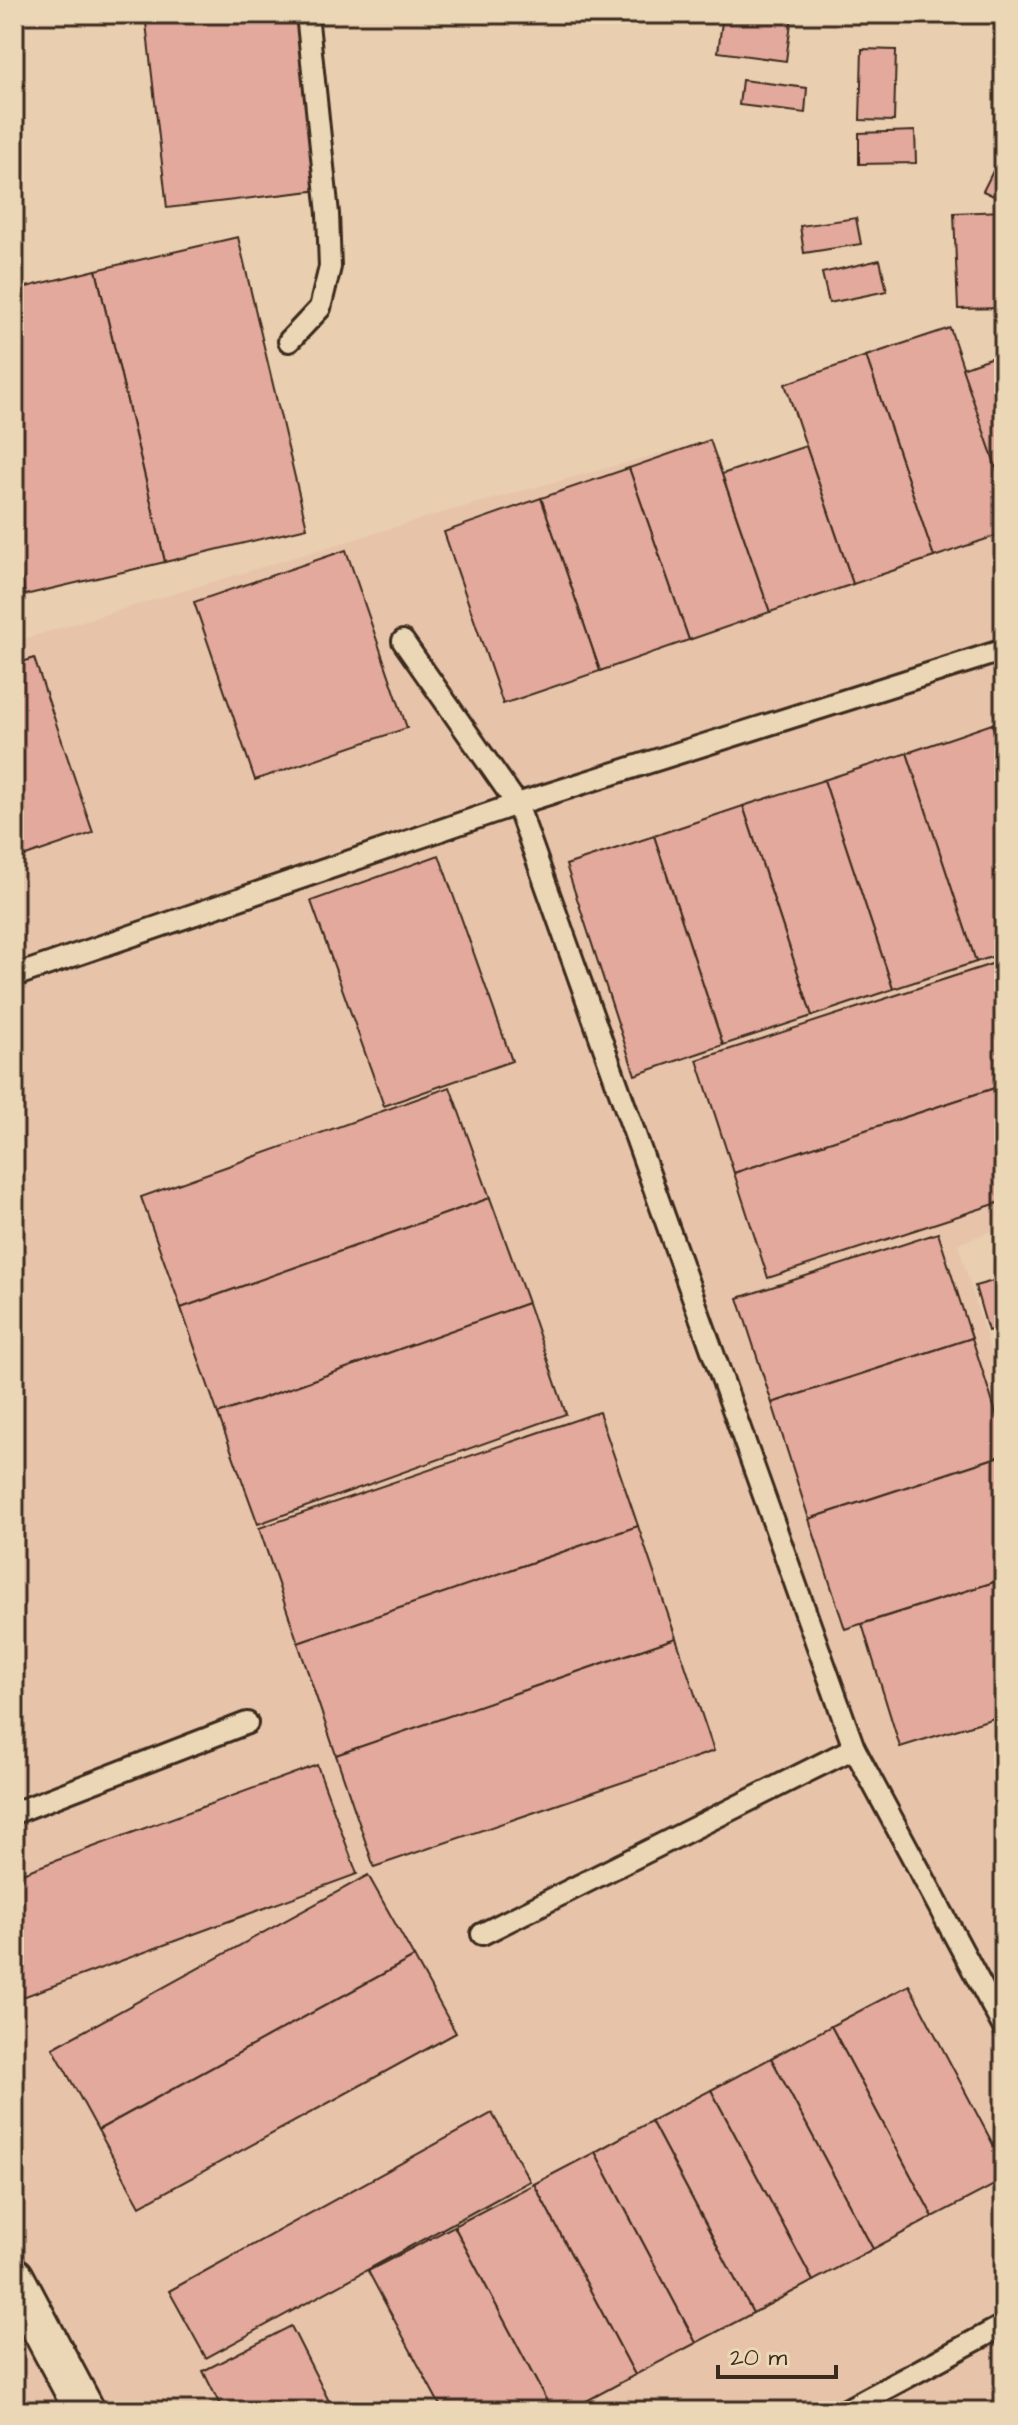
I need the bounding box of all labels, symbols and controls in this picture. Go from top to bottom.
scale bar [718,2329,836,2379]
text: 20 m [730,2341,787,2375]

